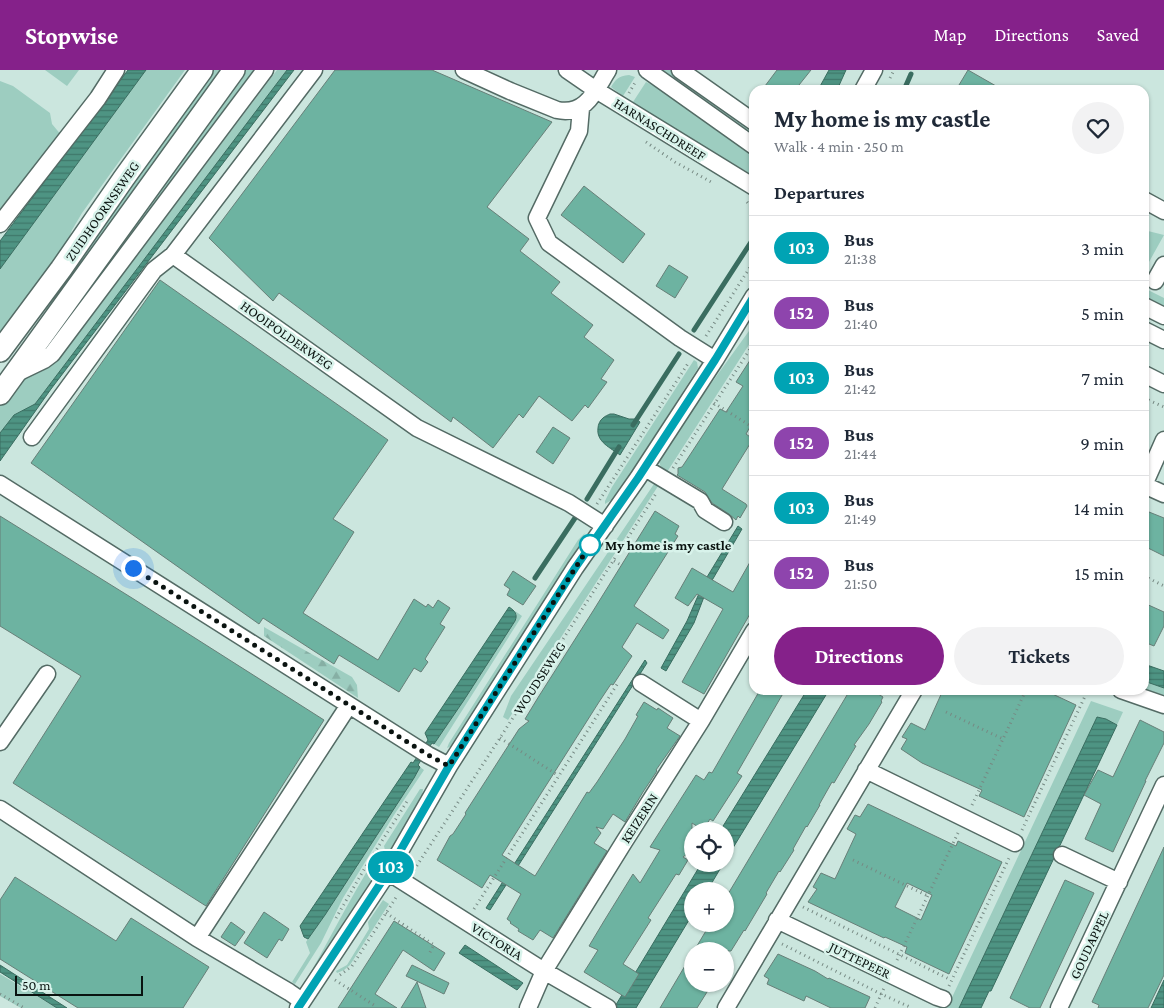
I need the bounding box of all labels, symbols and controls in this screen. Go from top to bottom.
text: Stopwise [25,22,118,49]
text: Map [934,25,966,45]
text: Directions [994,25,1069,45]
text: Saved [1097,25,1139,45]
street label: HARNASCHDREEF [611,94,709,164]
button: heart [1072,102,1124,154]
text: My home is my castle [774,105,990,132]
text: Walk · 4 min · 250 m [774,138,904,155]
street label: ZUIDHOORNSEWEG [62,158,142,264]
text: Departures [774,182,865,203]
text: Bus [844,229,874,250]
text: 103 [788,238,815,258]
text: 3 min [1081,238,1124,259]
text: 21:38 [844,250,877,267]
text: Bus [844,294,874,315]
street label: HOOIPOLDERWEG [238,297,336,373]
text: 152 [789,303,814,323]
text: 5 min [1081,303,1124,324]
text: 21:40 [844,315,878,332]
text: Bus [844,359,874,380]
text: 103 [788,368,815,388]
text: 7 min [1081,368,1124,389]
text: 21:42 [844,380,876,397]
text: Bus [844,424,874,445]
text: 152 [789,433,814,453]
text: 9 min [1080,433,1124,454]
text: 21:44 [844,445,877,462]
text: Bus [844,489,874,510]
text: 103 [788,498,815,518]
text: 14 min [1074,498,1124,519]
text: 21:49 [844,510,877,527]
marker: My home is my castle [579,534,601,556]
place label: My home is my castle [605,537,732,553]
text: Bus [844,554,874,575]
your location [121,556,146,581]
text: 152 [789,563,814,583]
text: 15 min [1075,563,1124,584]
text: 21:50 [844,575,877,592]
button: Directions [774,627,944,685]
button: Tickets [954,627,1124,685]
street label: WOUDSEWEG [510,638,569,717]
street label: KEIZERIN [617,790,661,846]
map controls [684,822,734,992]
button: locate [684,822,734,872]
line badge: 103 [362,851,420,883]
text: 103 [378,857,404,877]
button: + [684,882,734,932]
street label: GOUDAPPEL [1066,908,1112,982]
street label: VICTORIA [468,919,526,963]
street label: JUTTEPEER [825,937,893,982]
button: − [684,942,734,992]
scale bar [15,973,142,996]
text: 50 m [22,977,50,993]

